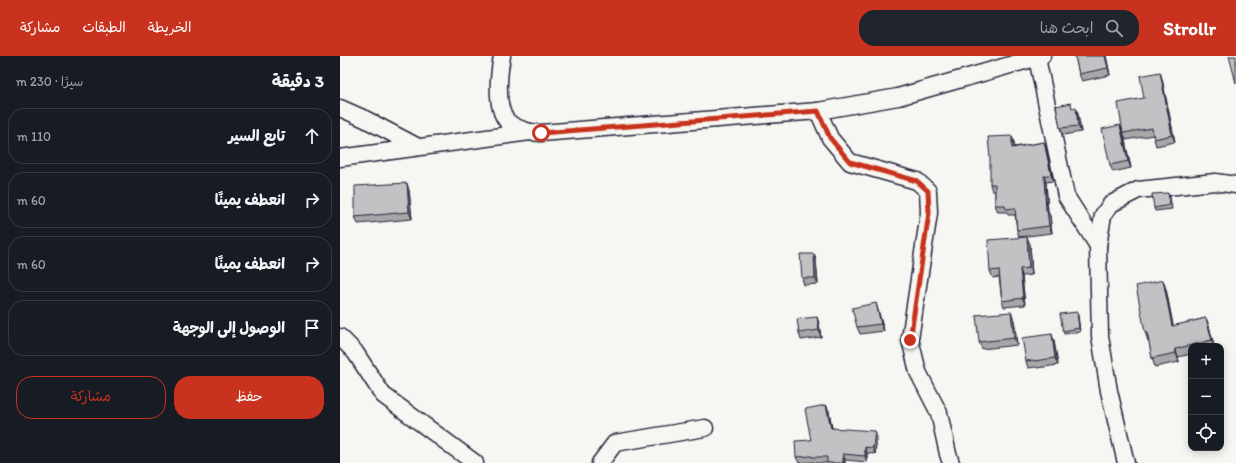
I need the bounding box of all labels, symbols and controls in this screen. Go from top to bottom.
search box [859,10,1139,46]
icon: search [1103,17,1125,39]
text: Strollr [1163,17,1216,40]
text: مشاركة [20,19,60,36]
text: الطبقات [82,19,126,36]
text: الخريطة [148,19,191,36]
text: ابحث هنا [1040,19,1093,37]
text: 3 دقيقة [272,71,324,91]
text: سيرًا · 230 m [16,74,83,89]
route start [532,124,550,142]
icon: ahead [301,125,323,147]
text: تابع السير [228,127,285,145]
text: 110 m [17,129,51,144]
icon: right [301,189,323,211]
text: انعطف يمينًا [215,191,285,209]
text: 60 m [17,193,46,208]
icon: right [301,253,323,275]
text: انعطف يمينًا [215,255,285,273]
text: 60 m [17,257,46,272]
icon: arrive [301,317,323,339]
text: الوصول إلى الوجهة [173,319,285,337]
route end [901,331,919,349]
map controls [1188,343,1224,451]
button: + [1188,343,1224,379]
button: مشاركة [16,376,166,419]
button: حفظ [174,376,324,419]
button: − [1188,379,1224,415]
button: locate [1188,415,1224,451]

